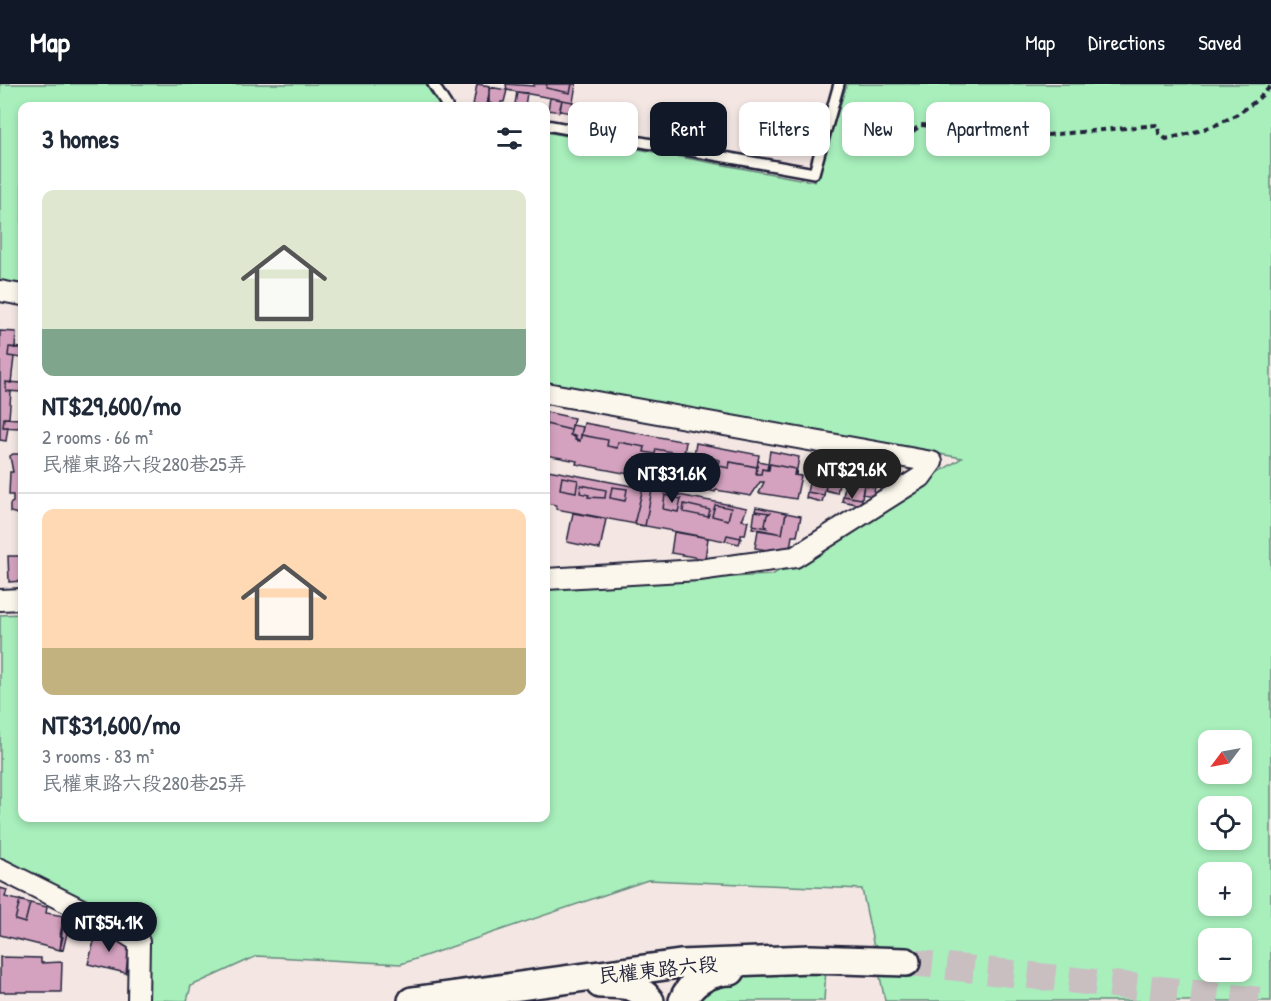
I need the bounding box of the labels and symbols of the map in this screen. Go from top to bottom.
pin: NT$29.6K [790,449,914,500]
pin: NT$31.6K [610,453,734,504]
north arrow [1198,730,1252,784]
pin: NT$54.1K [47,902,171,953]
street label: 民權東路六段 [597,949,719,989]

